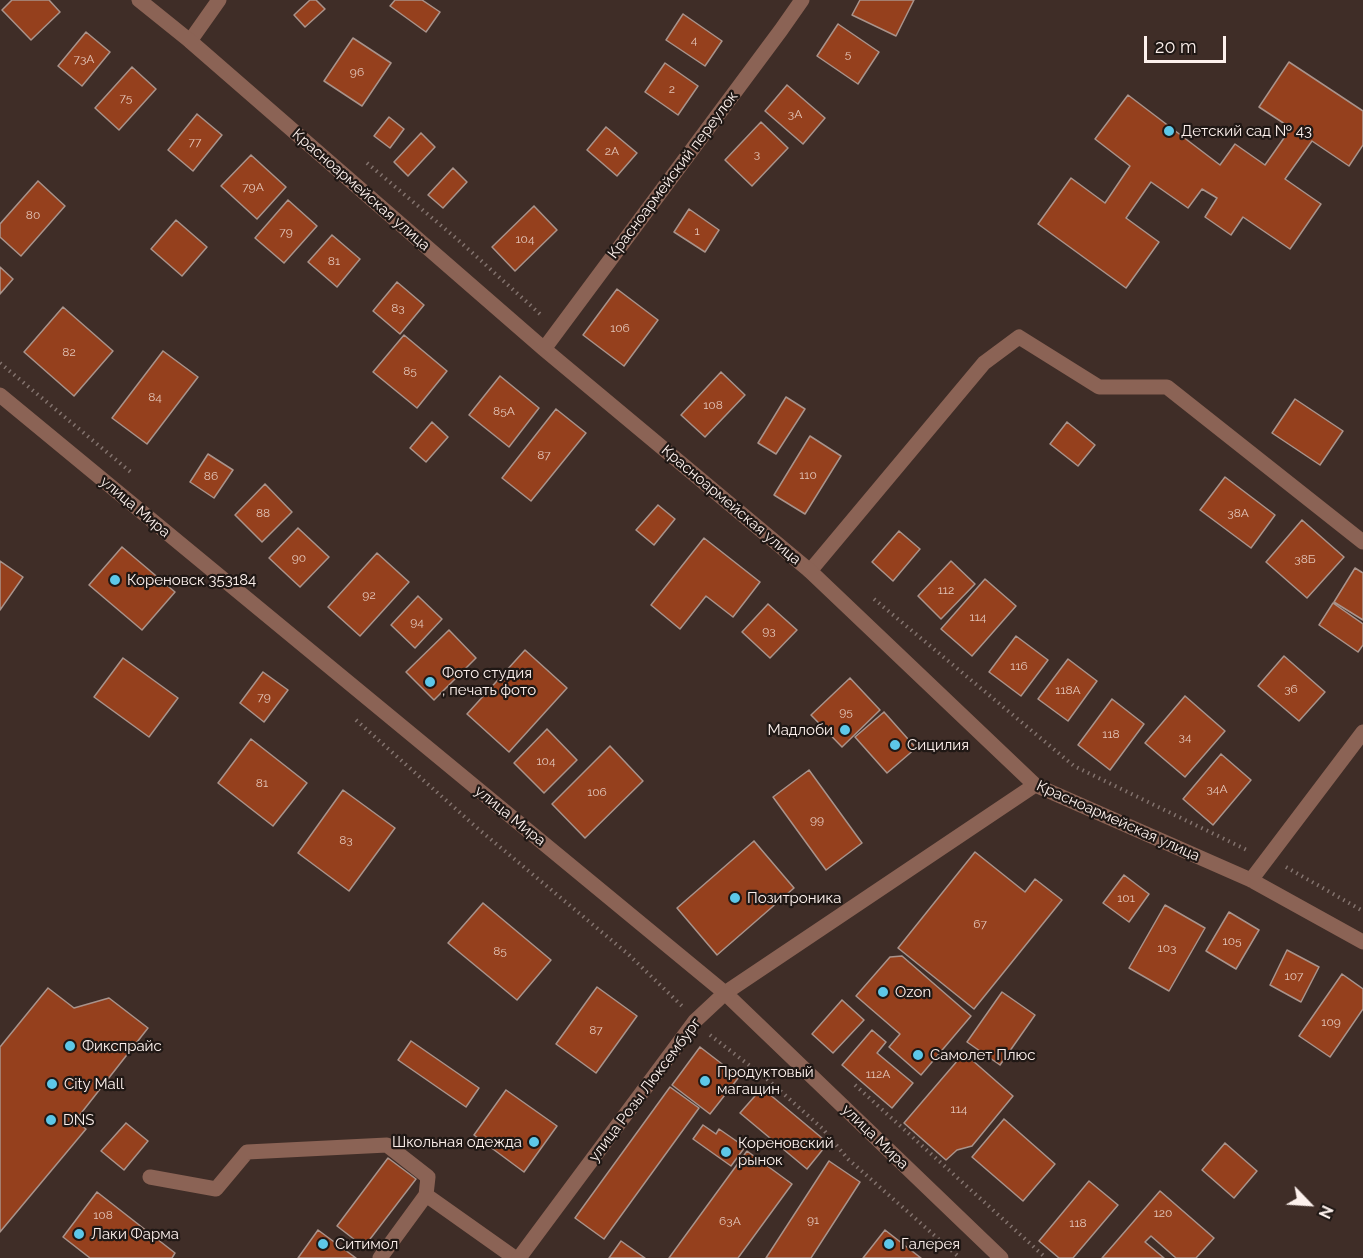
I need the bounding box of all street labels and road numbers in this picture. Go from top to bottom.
street label: Красноармейский переулок [604,88,742,262]
street label: Красноармейская улица [288,125,434,255]
street label: Красноармейская улица [658,441,804,569]
street label: улица Мира [96,473,174,541]
street label: Красноармейская улица [1034,777,1202,865]
street label: улица Мира [471,782,549,850]
street label: улица Розы Люксембург [585,1015,705,1165]
street label: улица Мира [838,1101,912,1173]

